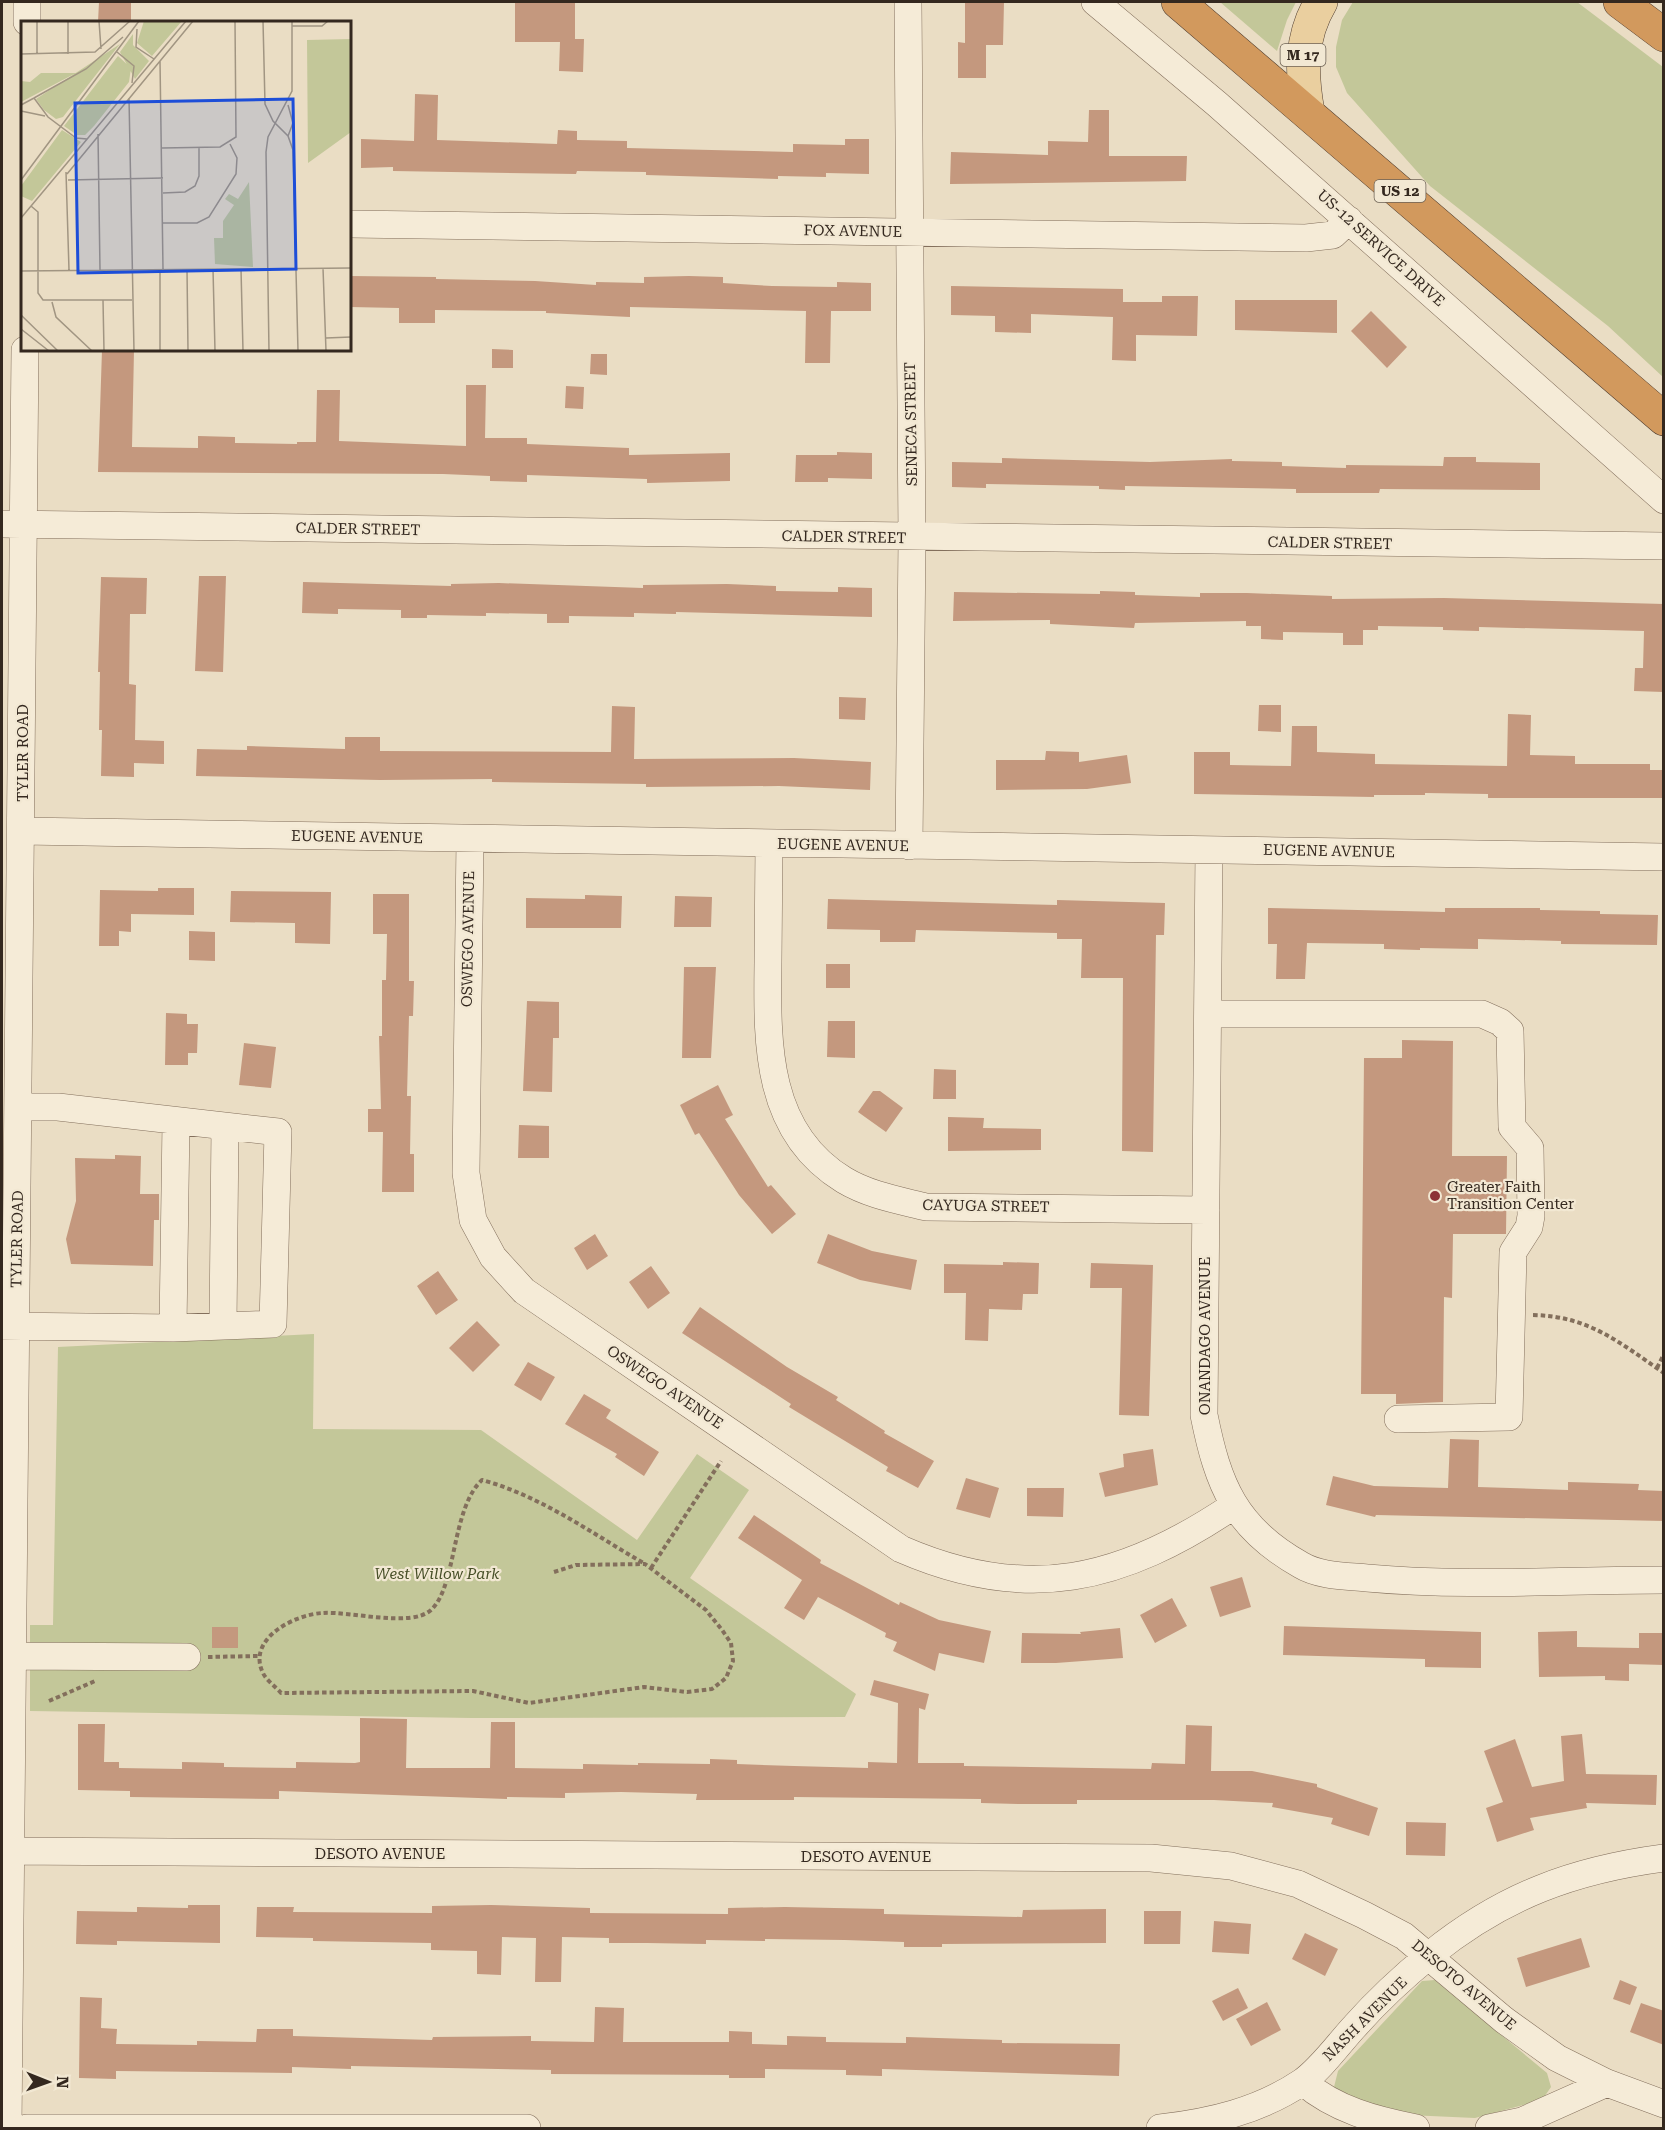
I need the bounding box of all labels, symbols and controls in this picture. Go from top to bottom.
inset map [21,21,351,351]
road number: M 17 [1280,44,1326,66]
road number: US 12 [1374,180,1426,202]
street label: US-12 SERVICE DRIVE [1313,186,1449,310]
street label: FOX AVENUE [804,221,902,241]
street label: SENECA STREET [901,362,921,486]
street label: CALDER STREET [296,519,420,539]
street label: CALDER STREET [782,527,906,547]
street label: CALDER STREET [1268,533,1392,553]
street label: TYLER ROAD [14,704,32,802]
street label: EUGENE AVENUE [291,827,423,847]
street label: EUGENE AVENUE [777,835,909,855]
street label: EUGENE AVENUE [1263,841,1395,861]
street label: OSWEGO AVENUE [458,871,478,1007]
place label: Greater Faith Transition Center [1447,1178,1574,1213]
marker: Greater Faith Transition Center [1428,1189,1442,1203]
street label: TYLER ROAD [7,1190,27,1288]
street label: CAYUGA STREET [922,1196,1050,1216]
street label: ONANDAGO AVENUE [1196,1257,1214,1415]
street label: OSWEGO AVENUE [603,1341,727,1433]
park label: West Willow Park [375,1565,500,1583]
street label: DESOTO AVENUE [315,1845,445,1863]
street label: DESOTO AVENUE [801,1848,931,1866]
street label: DESOTO AVENUE [1408,1936,1520,2034]
street label: NASH AVENUE [1319,1973,1411,2065]
north arrow [18,2052,78,2112]
text: N [53,2076,72,2089]

